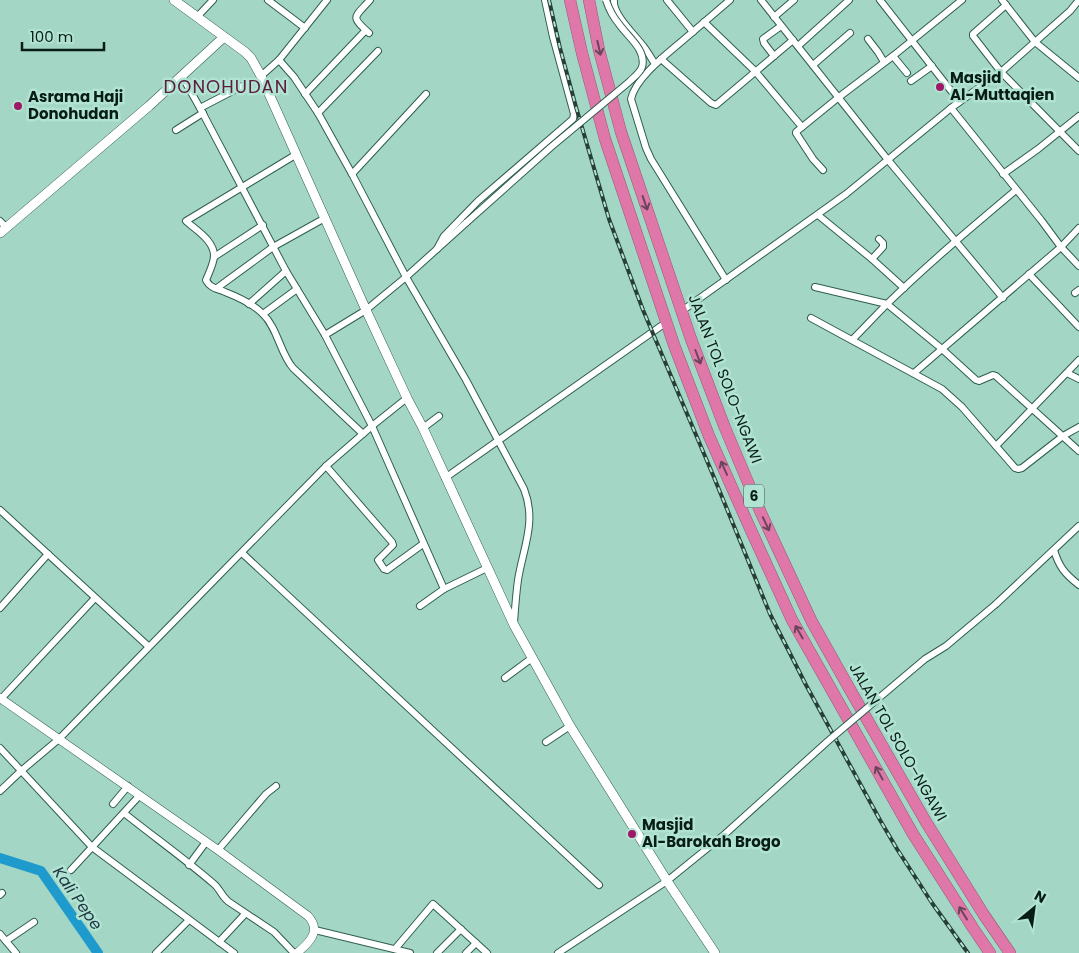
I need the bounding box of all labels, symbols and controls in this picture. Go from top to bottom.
scale bar [22,20,105,52]
text: 100 m [30,26,73,47]
one-way arrow [595,39,604,55]
place label: Masjid Al-Muttaqien [950,67,1054,105]
district label: DONOHUDAN [164,74,288,99]
marker: Masjid Al-Muttaqien [934,81,946,93]
place label: Asrama Haji Donohudan [28,86,123,124]
marker: Asrama Haji Donohudan [12,100,24,112]
one-way arrow [641,195,650,211]
street label: JALAN TOL SOLO–NGAWI [684,291,767,466]
one-way arrow [694,349,703,364]
one-way arrow [718,461,728,476]
road number: 6 [744,484,764,508]
one-way arrow [761,516,771,531]
one-way arrow [794,625,803,640]
street label: JALAN TOL SOLO–NGAWI [845,659,952,825]
one-way arrow [873,767,883,781]
place label: Masjid Al-Barokah Brogo [642,814,781,852]
marker: Masjid Al-Barokah Brogo [626,828,638,840]
water label: Kali Pepe [47,862,108,935]
north arrow [1009,883,1059,933]
text: N [1031,885,1050,908]
one-way arrow [957,906,967,920]

